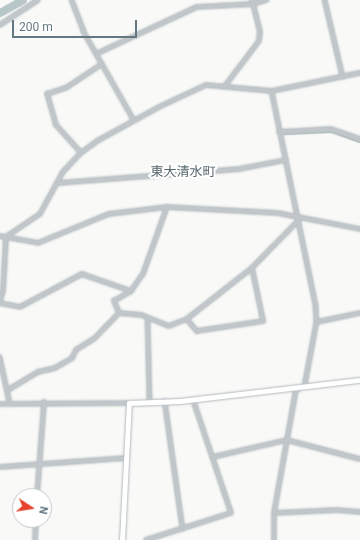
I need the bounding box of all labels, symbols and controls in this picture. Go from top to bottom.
scale bar [14,12,139,38]
text: 200 m [19,20,53,34]
district label: 東大清水町 [151,164,215,180]
north arrow [12,488,52,528]
text: N [36,505,50,516]

